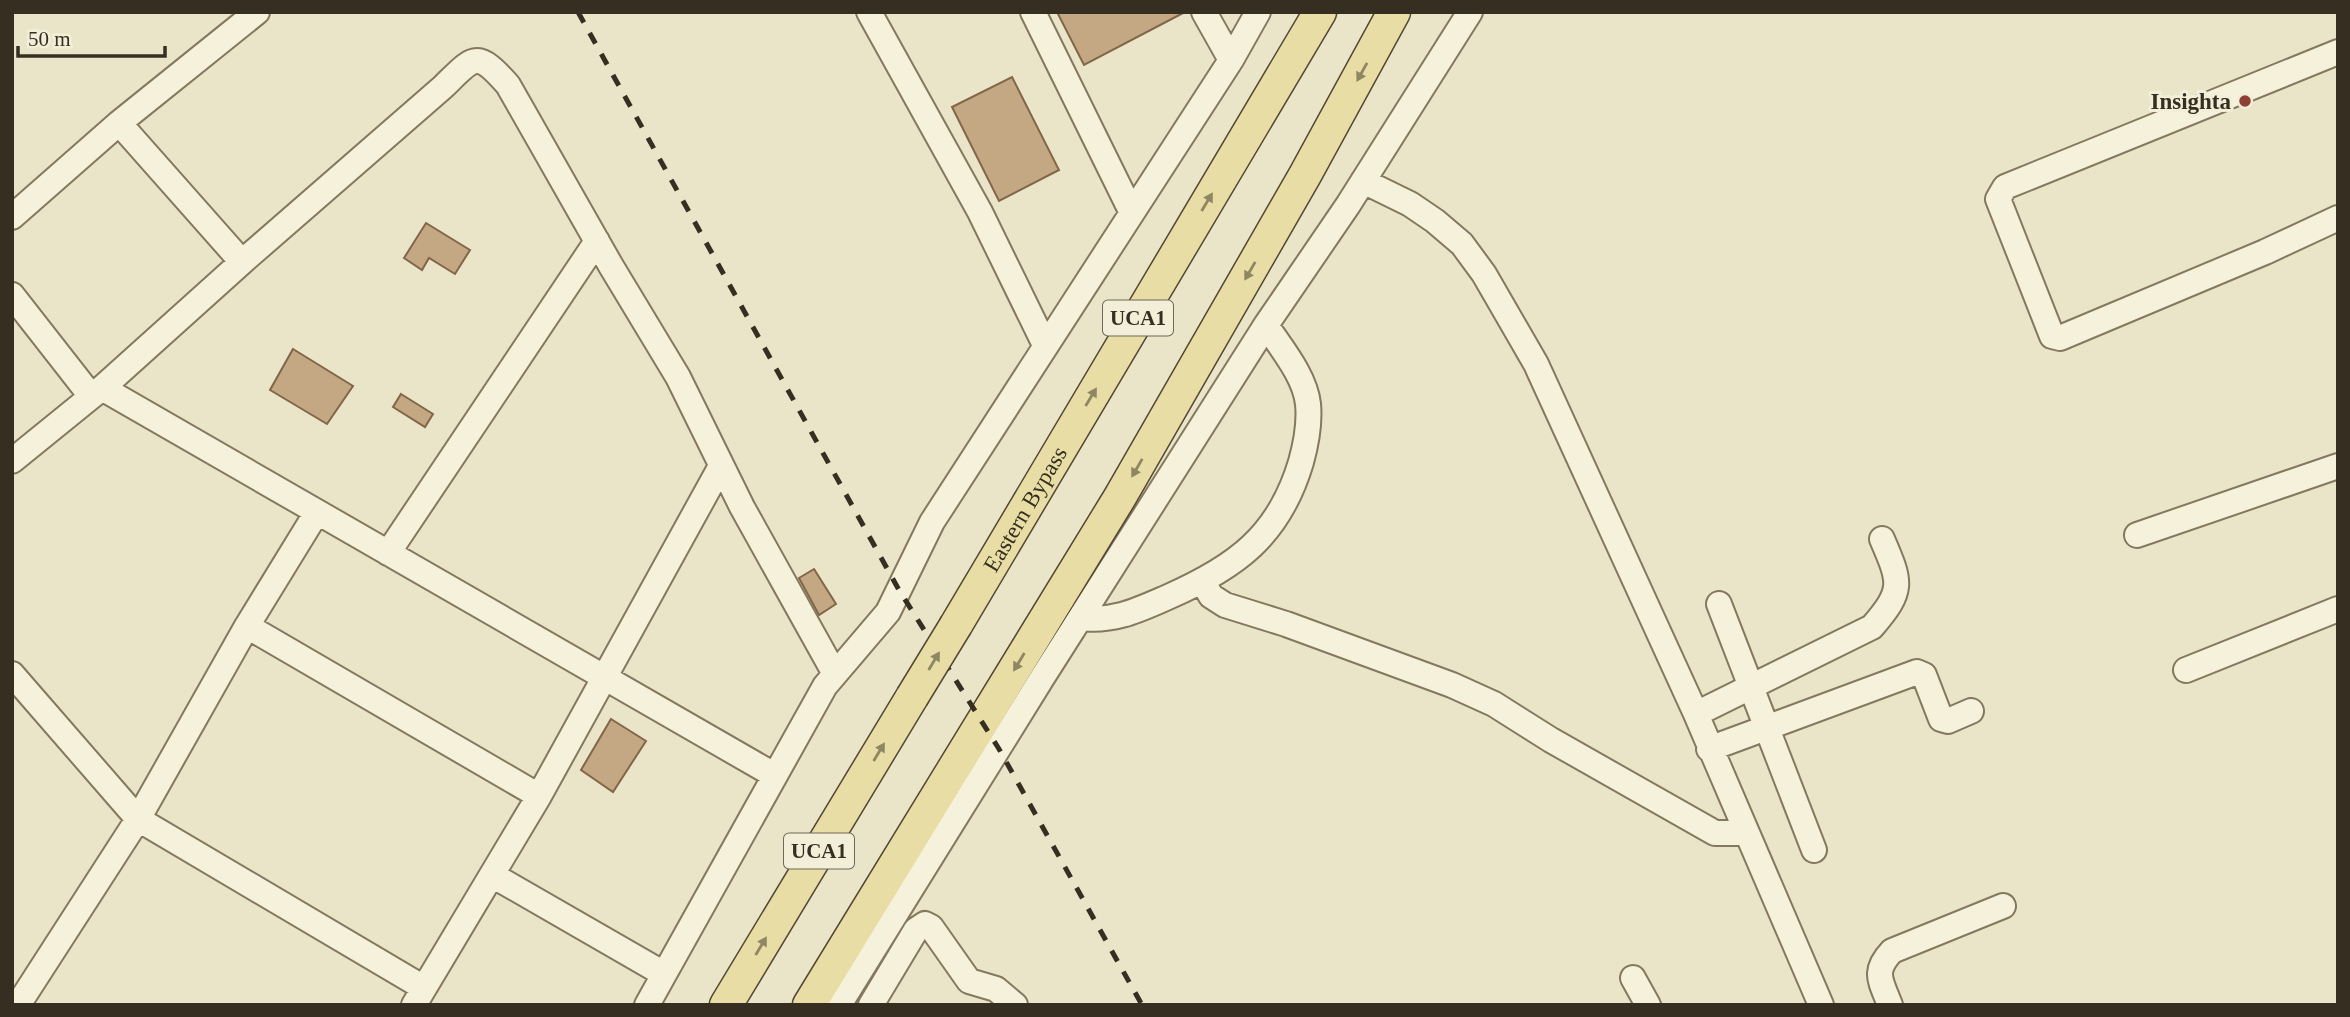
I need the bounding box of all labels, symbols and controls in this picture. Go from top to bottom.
scale bar [18,14,164,58]
text: 50 m [28,27,71,51]
one-way arrow [1356,62,1368,82]
place label: Insighta [2150,89,2231,114]
marker: Insighta [2237,93,2253,109]
one-way arrow [1201,192,1214,211]
one-way arrow [1244,261,1257,280]
road number: UCA1 [1103,300,1173,336]
one-way arrow [1085,388,1097,407]
street label: Eastern Bypass [979,442,1072,576]
one-way arrow [1131,458,1143,478]
one-way arrow [928,651,941,670]
one-way arrow [1013,653,1026,672]
one-way arrow [873,742,885,761]
road number: UCA1 [784,834,854,868]
one-way arrow [755,937,767,956]

